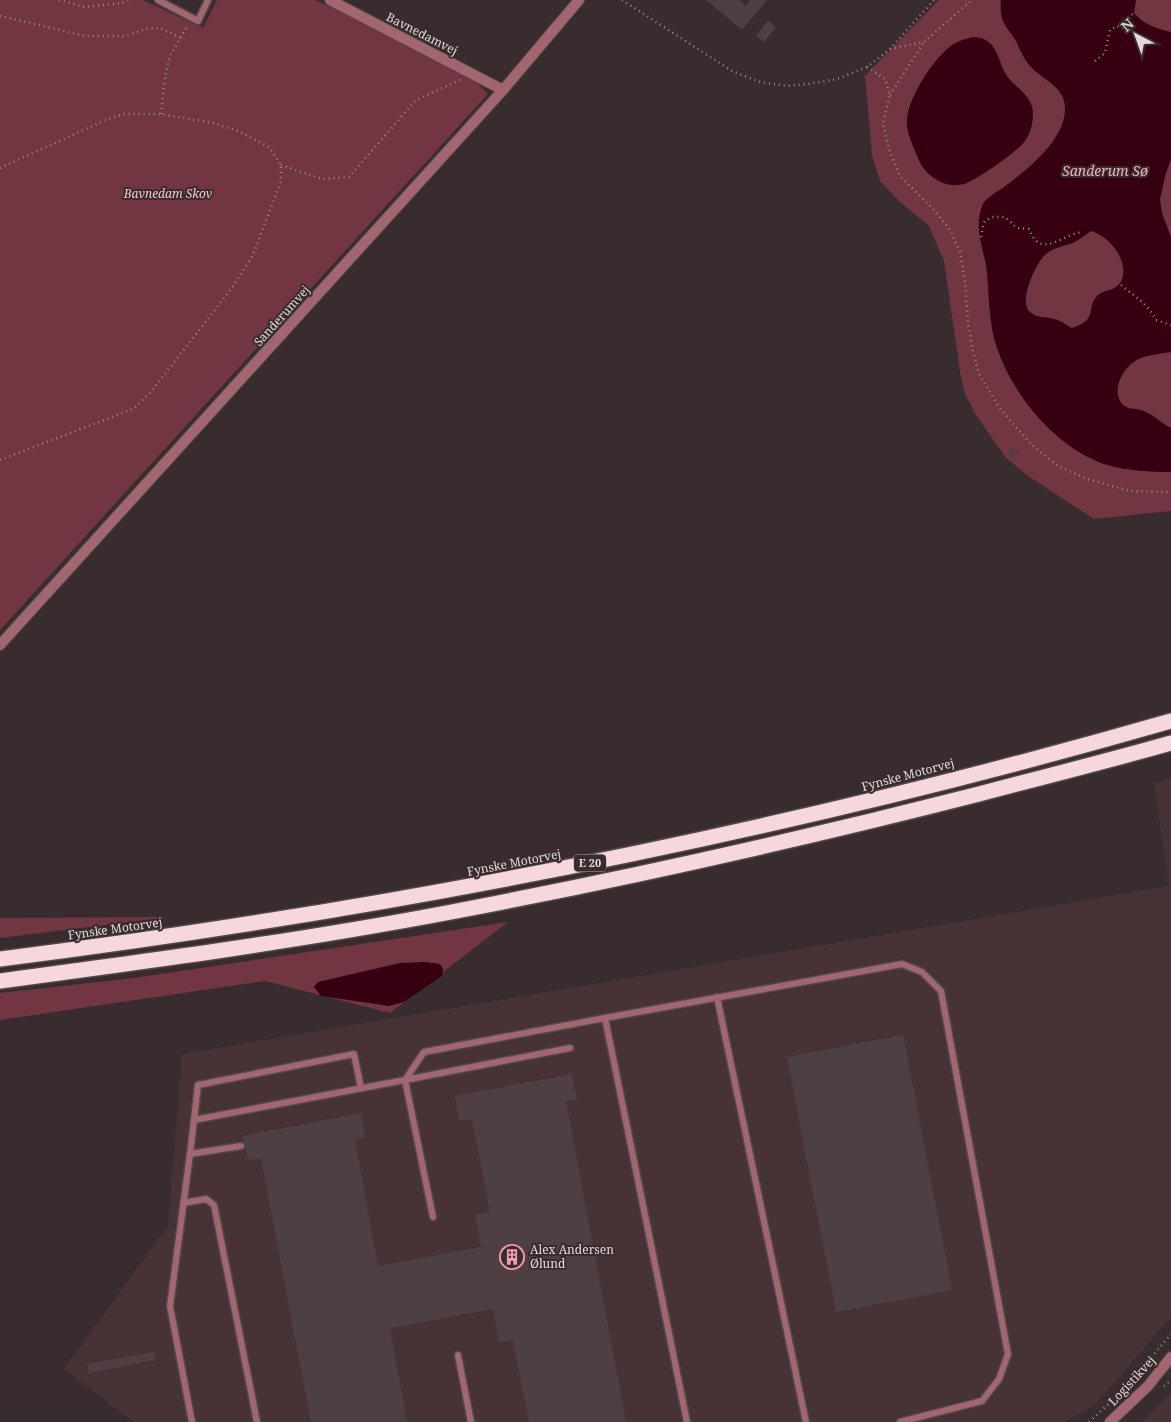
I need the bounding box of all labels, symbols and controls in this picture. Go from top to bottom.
street label: Bavnedamvej [384,8,461,59]
north arrow [1111,10,1161,60]
text: N [1117,14,1138,36]
water label: Sanderum Sø [1062,161,1149,180]
park label: Bavnedam Skov [123,185,213,202]
street label: Sanderumvej [250,282,314,350]
street label: Fynske Motorvej [860,754,956,795]
street label: Fynske Motorvej [466,845,562,880]
road number: E 20 [574,854,606,871]
street label: Fynske Motorvej [67,913,163,944]
place label: Alex Andersen Ølund [530,1241,614,1272]
building icon: Alex Andersen Ølund [499,1244,525,1270]
street label: Logistikvej [1104,1352,1159,1409]

